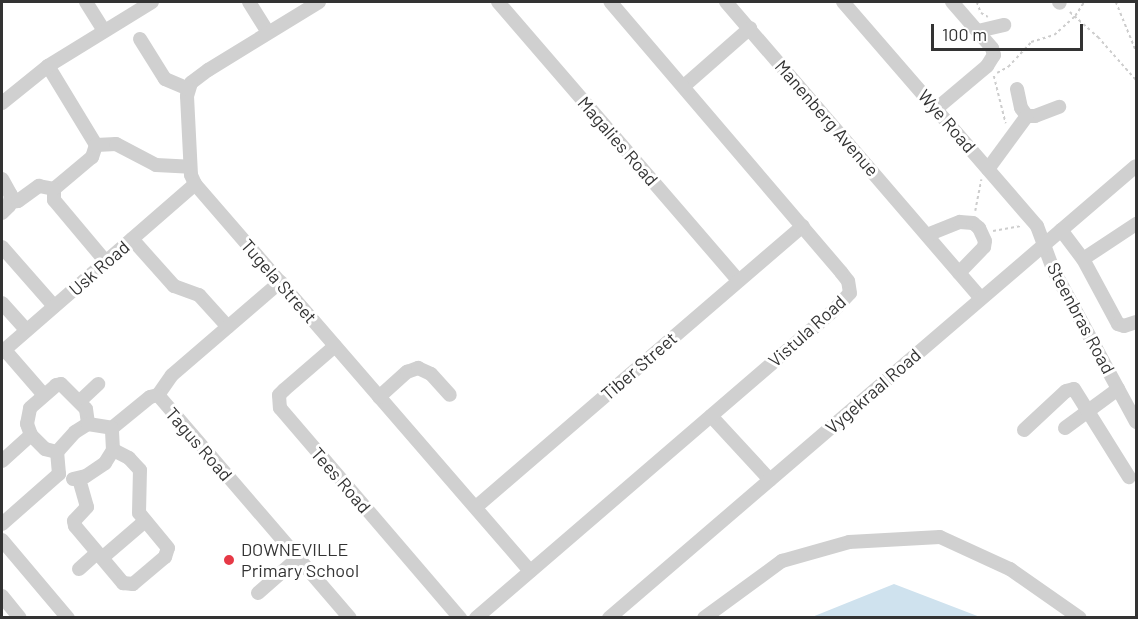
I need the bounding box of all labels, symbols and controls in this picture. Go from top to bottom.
scale bar [934,12,1086,50]
text: 100 m [942,23,987,45]
street label: Manenberg Avenue [771,55,883,181]
street label: Wye Road [914,85,980,157]
street label: Magalies Road [573,92,663,190]
street label: Tugela Street [237,235,321,327]
street label: Usk Road [64,236,134,300]
street label: Steenbras Road [1043,259,1119,377]
street label: Vistula Road [764,291,850,371]
street label: Tiber Street [597,327,681,405]
street label: Vygekraal Road [821,344,925,438]
street label: Tagus Road [161,403,237,485]
street label: Tees Road [307,443,375,517]
place label: DOWNEVILLE Primary School [241,539,359,582]
marker: DOWNEVILLE Primary School [222,553,236,567]

